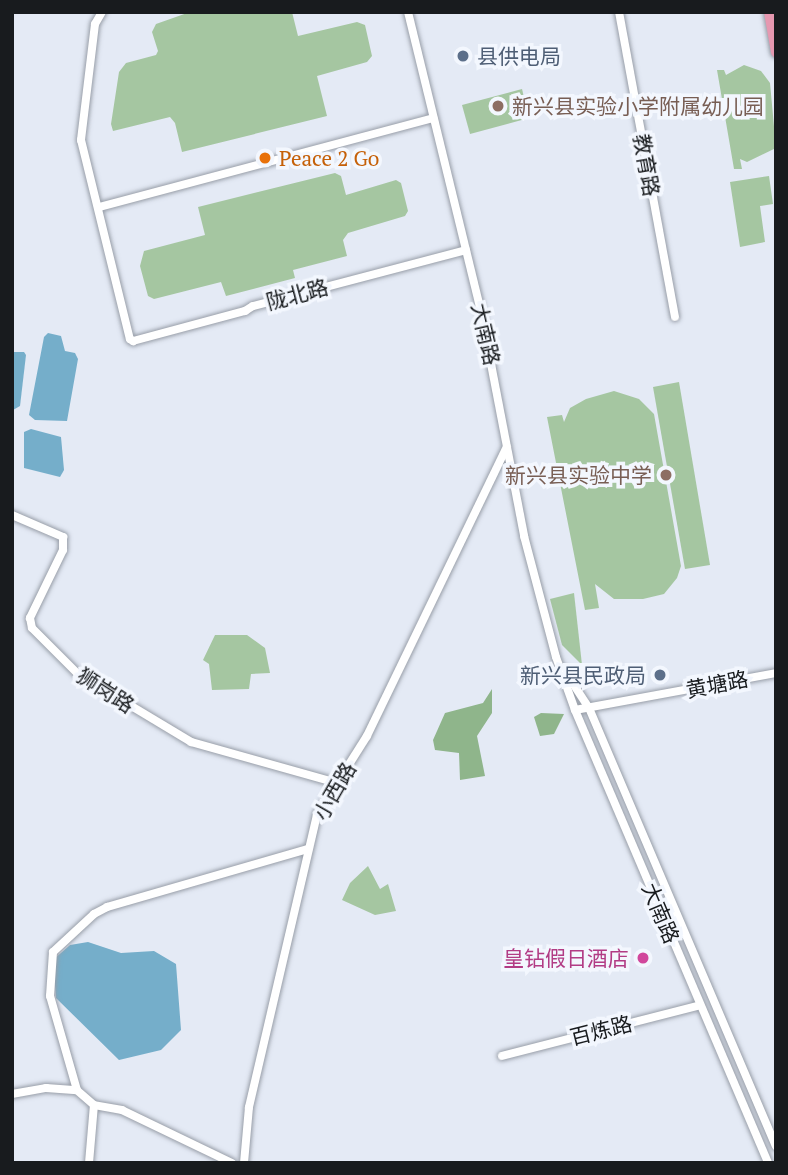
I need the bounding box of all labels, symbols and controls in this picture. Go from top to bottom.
place label: 县供电局 [477,43,561,69]
marker: 县供电局 [455,48,471,64]
place label: 新兴县实验小学附属幼儿园 [512,93,764,119]
marker: 新兴县实验小学附属幼儿园 [490,98,506,114]
street label: 教育路 [629,132,665,198]
place label: Peace 2 Go [279,145,379,171]
marker: Peace 2 Go [257,150,273,166]
street label: 陇北路 [263,274,331,314]
street label: 大南路 [467,300,505,368]
place label: 新兴县实验中学 [505,462,652,488]
marker: 新兴县实验中学 [658,467,674,483]
street label: 狮岗路 [73,662,139,718]
place label: 新兴县民政局 [520,662,646,688]
street label: 黄塘路 [684,666,750,702]
marker: 新兴县民政局 [652,667,668,683]
street label: 小西路 [307,757,361,825]
street label: 大南路 [637,879,685,947]
place label: 皇钻假日酒店 [503,945,629,971]
marker: 皇钻假日酒店 [635,950,651,966]
street label: 百炼路 [567,1010,635,1050]

